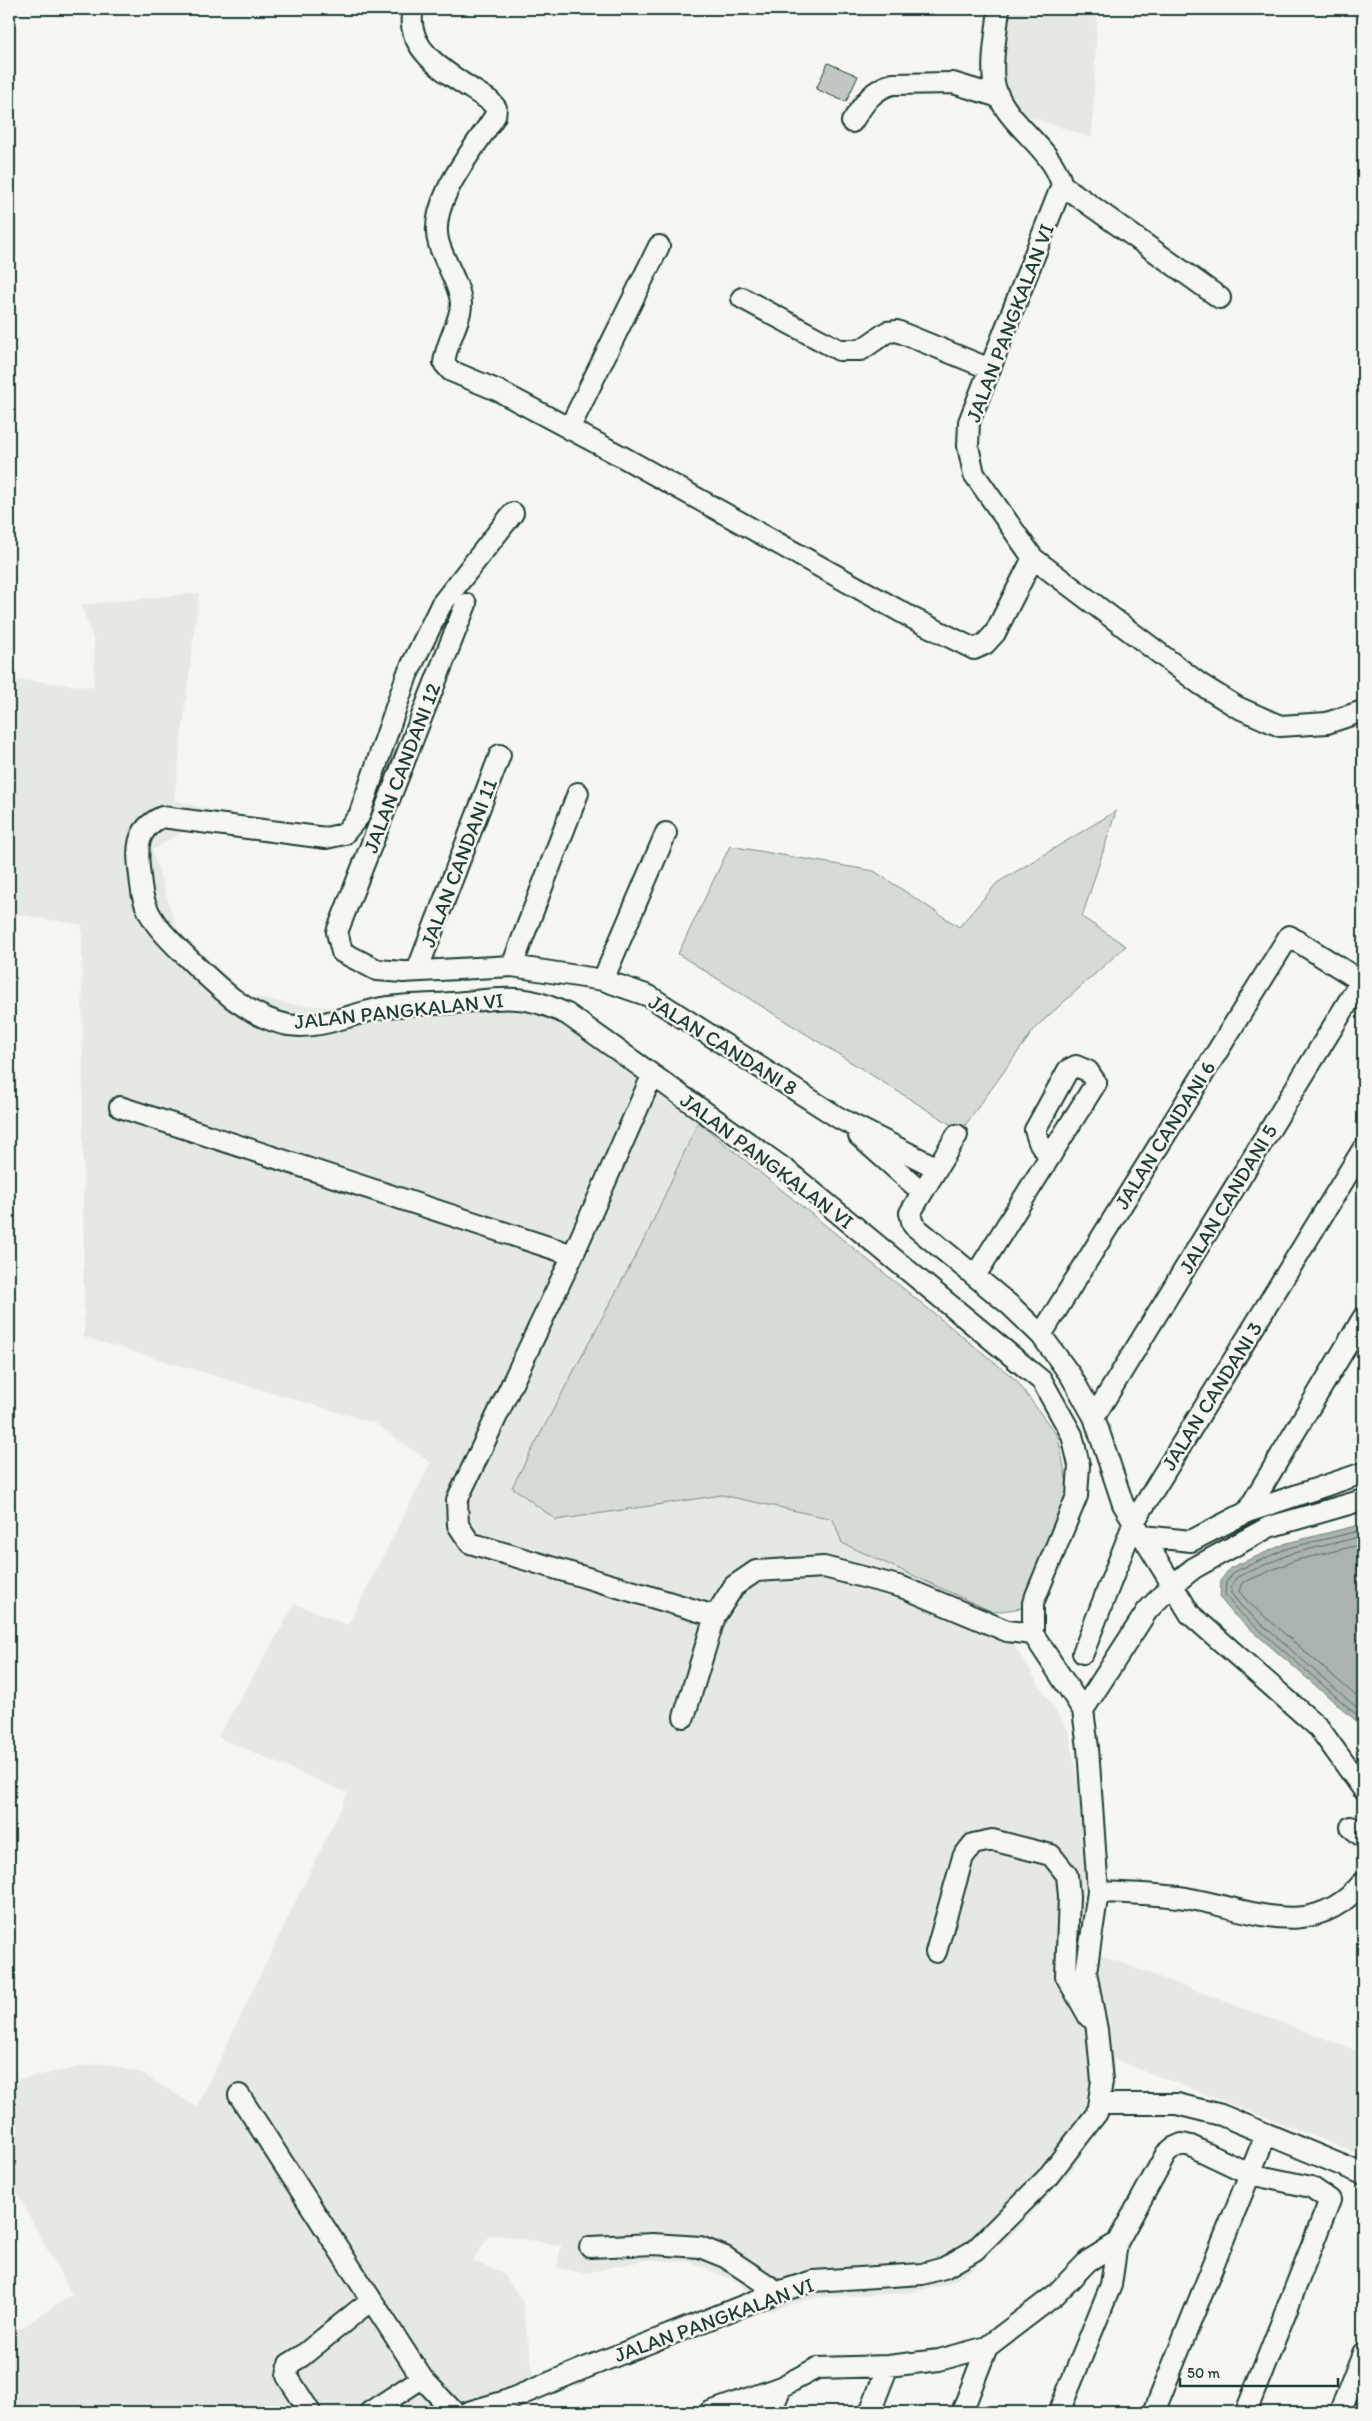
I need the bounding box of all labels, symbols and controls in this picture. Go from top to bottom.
street label: JALAN PANGKALAN VI [960,220,1059,426]
street label: JALAN CANDANI 12 [358,679,445,856]
street label: JALAN CANDANI 11 [415,775,502,951]
street label: JALAN PANGKALAN VI [293,987,505,1034]
street label: JALAN CANDANI 8 [644,989,802,1100]
street label: JALAN CANDANI 6 [1109,1056,1220,1214]
street label: JALAN PANGKALAN VI [676,1087,859,1234]
street label: JALAN CANDANI 5 [1173,1119,1282,1278]
street label: JALAN CANDANI 3 [1156,1317,1267,1475]
street label: JALAN PANGKALAN VI [611,2272,817,2367]
scale bar [1180,2356,1337,2388]
text: 50 m [1187,2364,1220,2382]

